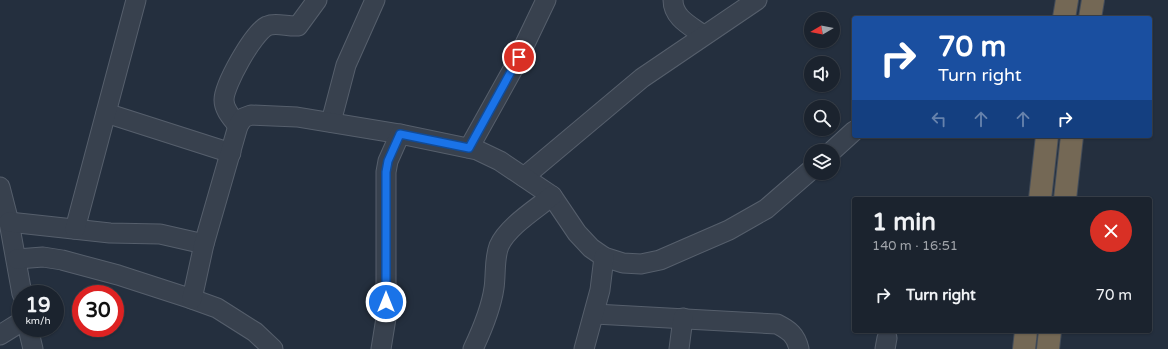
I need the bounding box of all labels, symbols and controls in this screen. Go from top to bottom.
north arrow [804,12,840,48]
map controls [804,12,840,180]
text: 70 m [938,30,1006,64]
icon: right [872,32,924,84]
pin [502,40,536,74]
icon: arrive [508,46,530,68]
button: sound [804,56,840,92]
text: Turn right [938,64,1022,86]
button: search [804,100,840,136]
icon: left [928,108,950,130]
icon: ahead [970,108,992,130]
icon: ahead [1012,108,1034,130]
icon: right [1054,108,1076,130]
button: layers [804,144,840,180]
text: 1 min [872,208,936,237]
button: close [1090,210,1132,252]
text: 140 m · 16:51 [872,238,958,254]
position arrow [365,281,407,323]
icon: right [872,284,894,306]
speed limit sign: 30 [72,285,124,337]
text: Turn right [906,286,976,304]
text: 70 m [1095,286,1132,304]
text: 19 [25,294,51,318]
text: km/h [25,315,51,327]

